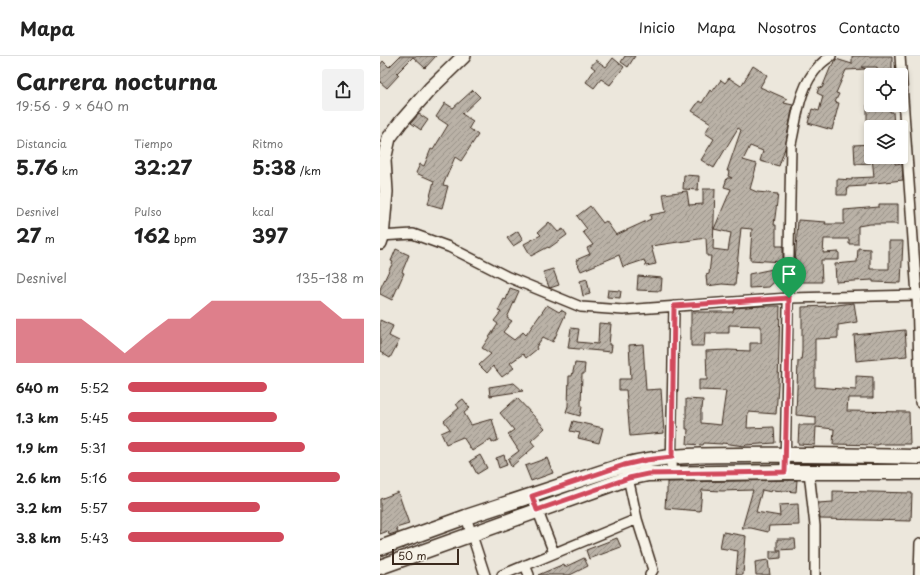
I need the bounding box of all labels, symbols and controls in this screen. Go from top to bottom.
text: Mapa [20,14,75,42]
text: Inicio [639,17,675,38]
text: Mapa [697,17,735,38]
text: Nosotros [757,17,817,38]
text: Contacto [839,17,900,38]
text: Carrera nocturna [16,64,217,97]
map controls [864,68,908,164]
button: locate [864,68,908,112]
button: share [322,69,364,111]
text: 19:56 · 9 × 640 m [16,96,129,115]
button: layers [864,120,908,164]
text: Distancia [16,135,67,152]
text: Tiempo [134,135,173,152]
text: Ritmo [252,135,283,152]
text: 5.76 [16,152,58,182]
text: 32:27 [134,152,192,182]
text: 5:38 [252,152,296,182]
text: km [58,162,78,179]
text: /km [296,162,321,179]
text: Desnivel [16,203,59,220]
text: Pulso [134,203,162,220]
text: kcal [252,203,274,220]
text: 27 [16,220,41,250]
text: 162 [134,220,170,250]
text: 397 [252,220,288,250]
text: m [41,230,55,247]
text: bpm [170,230,197,247]
pin [772,257,806,298]
icon: arrive [778,263,800,285]
text: Desnivel [16,268,67,287]
text: 135–138 m [296,268,364,287]
text: 640 m [16,378,59,397]
text: 5:52 [80,378,109,397]
text: 1.3 km [16,408,59,427]
text: 5:45 [80,408,109,427]
text: 1.9 km [16,438,58,457]
text: 5:31 [80,438,106,457]
text: 2.6 km [16,468,61,487]
text: 5:16 [80,468,107,487]
text: 3.2 km [16,498,62,517]
text: 5:57 [80,498,108,517]
text: 3.8 km [16,528,61,547]
text: 5:43 [80,528,109,547]
scale bar [392,547,459,566]
text: 50 m [398,547,427,564]

